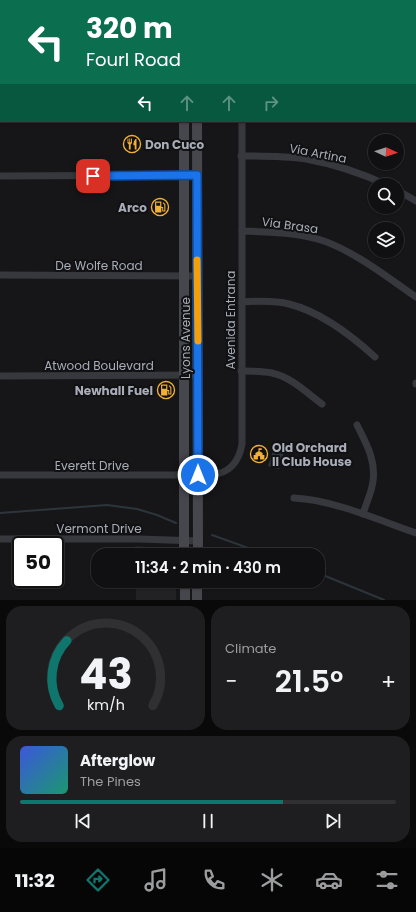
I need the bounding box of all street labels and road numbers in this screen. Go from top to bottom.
street label: Via Artina [288,139,348,167]
street label: Via Brasa [261,213,319,237]
street label: De Wolfe Road [55,257,143,274]
street label: Avenida Entrana [222,271,239,369]
street label: Lyons Avenue [177,297,194,379]
street label: Atwood Boulevard [44,357,154,374]
street label: Everett Drive [55,457,129,474]
street label: Vermont Drive [56,520,142,537]

